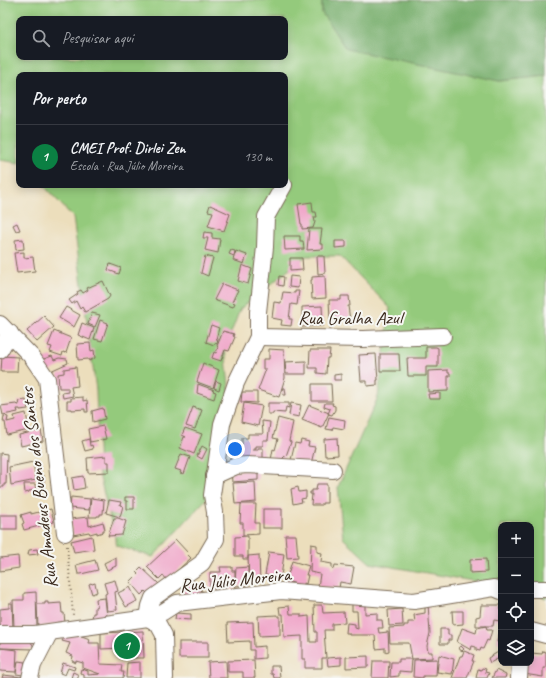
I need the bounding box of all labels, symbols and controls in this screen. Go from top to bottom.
search box [16,16,288,60]
icon: search [30,27,52,49]
text: Pesquisar aqui [62,29,133,48]
text: Por perto [32,88,86,109]
text: CMEI Prof. Dirlei Zen [70,139,185,158]
text: 1 [42,149,48,165]
text: 130 m [244,149,272,165]
text: Escola · Rua Júlio Moreira [70,158,183,174]
street label: Rua Gralha Azul [298,306,406,330]
street label: Rua Amadeus Bueno dos Santos [15,385,63,590]
your location [225,439,245,459]
map controls [498,522,534,666]
button: + [498,522,534,558]
button: − [498,558,534,594]
street label: Rua Júlio Moreira [178,562,294,598]
button: locate [498,594,534,630]
button: layers [498,630,534,666]
pin: 1 [114,631,140,661]

